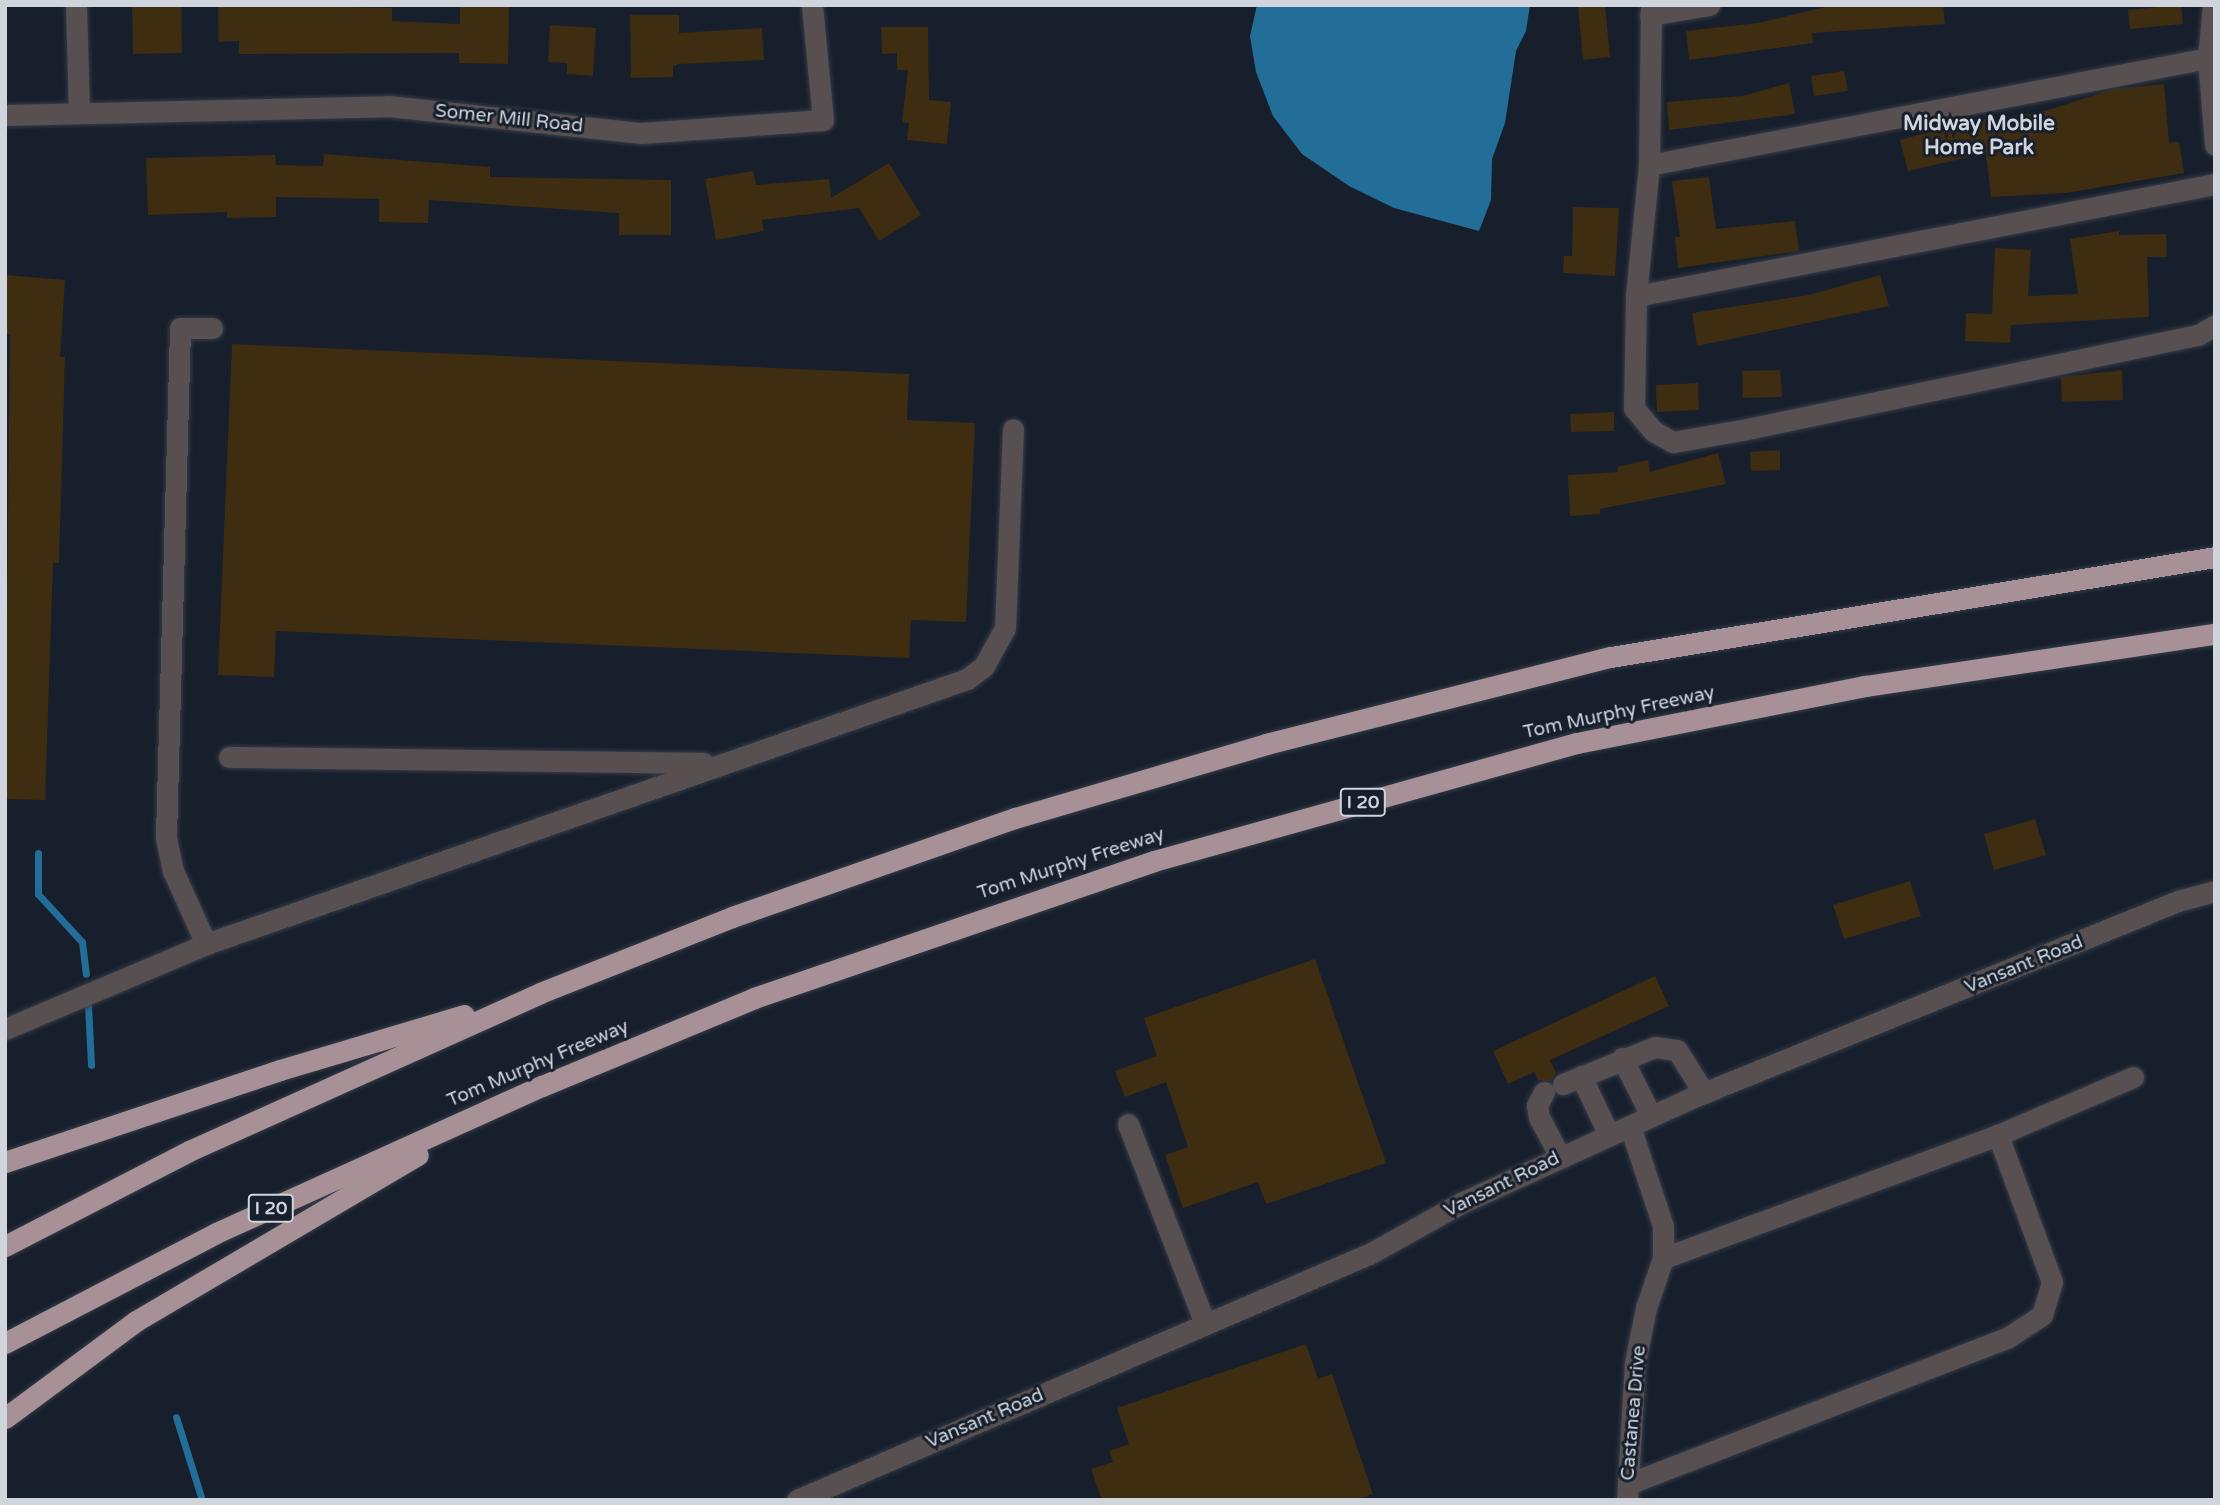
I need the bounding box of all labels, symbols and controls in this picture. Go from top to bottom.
street label: Somer Mill Road [434,100,584,138]
district label: Midway Mobile Home Park [1903,111,2055,161]
street label: Tom Murphy Freeway [1521,682,1717,744]
road number: I 20 [1338,788,1388,816]
street label: Tom Murphy Freeway [975,823,1167,905]
street label: Vansant Road [1962,931,2086,999]
street label: Tom Murphy Freeway [444,1015,632,1113]
street label: Vansant Road [1441,1147,1563,1223]
road number: I 20 [246,1194,296,1223]
street label: Castanea Drive [1617,1344,1651,1482]
street label: Vansant Road [923,1384,1047,1454]

